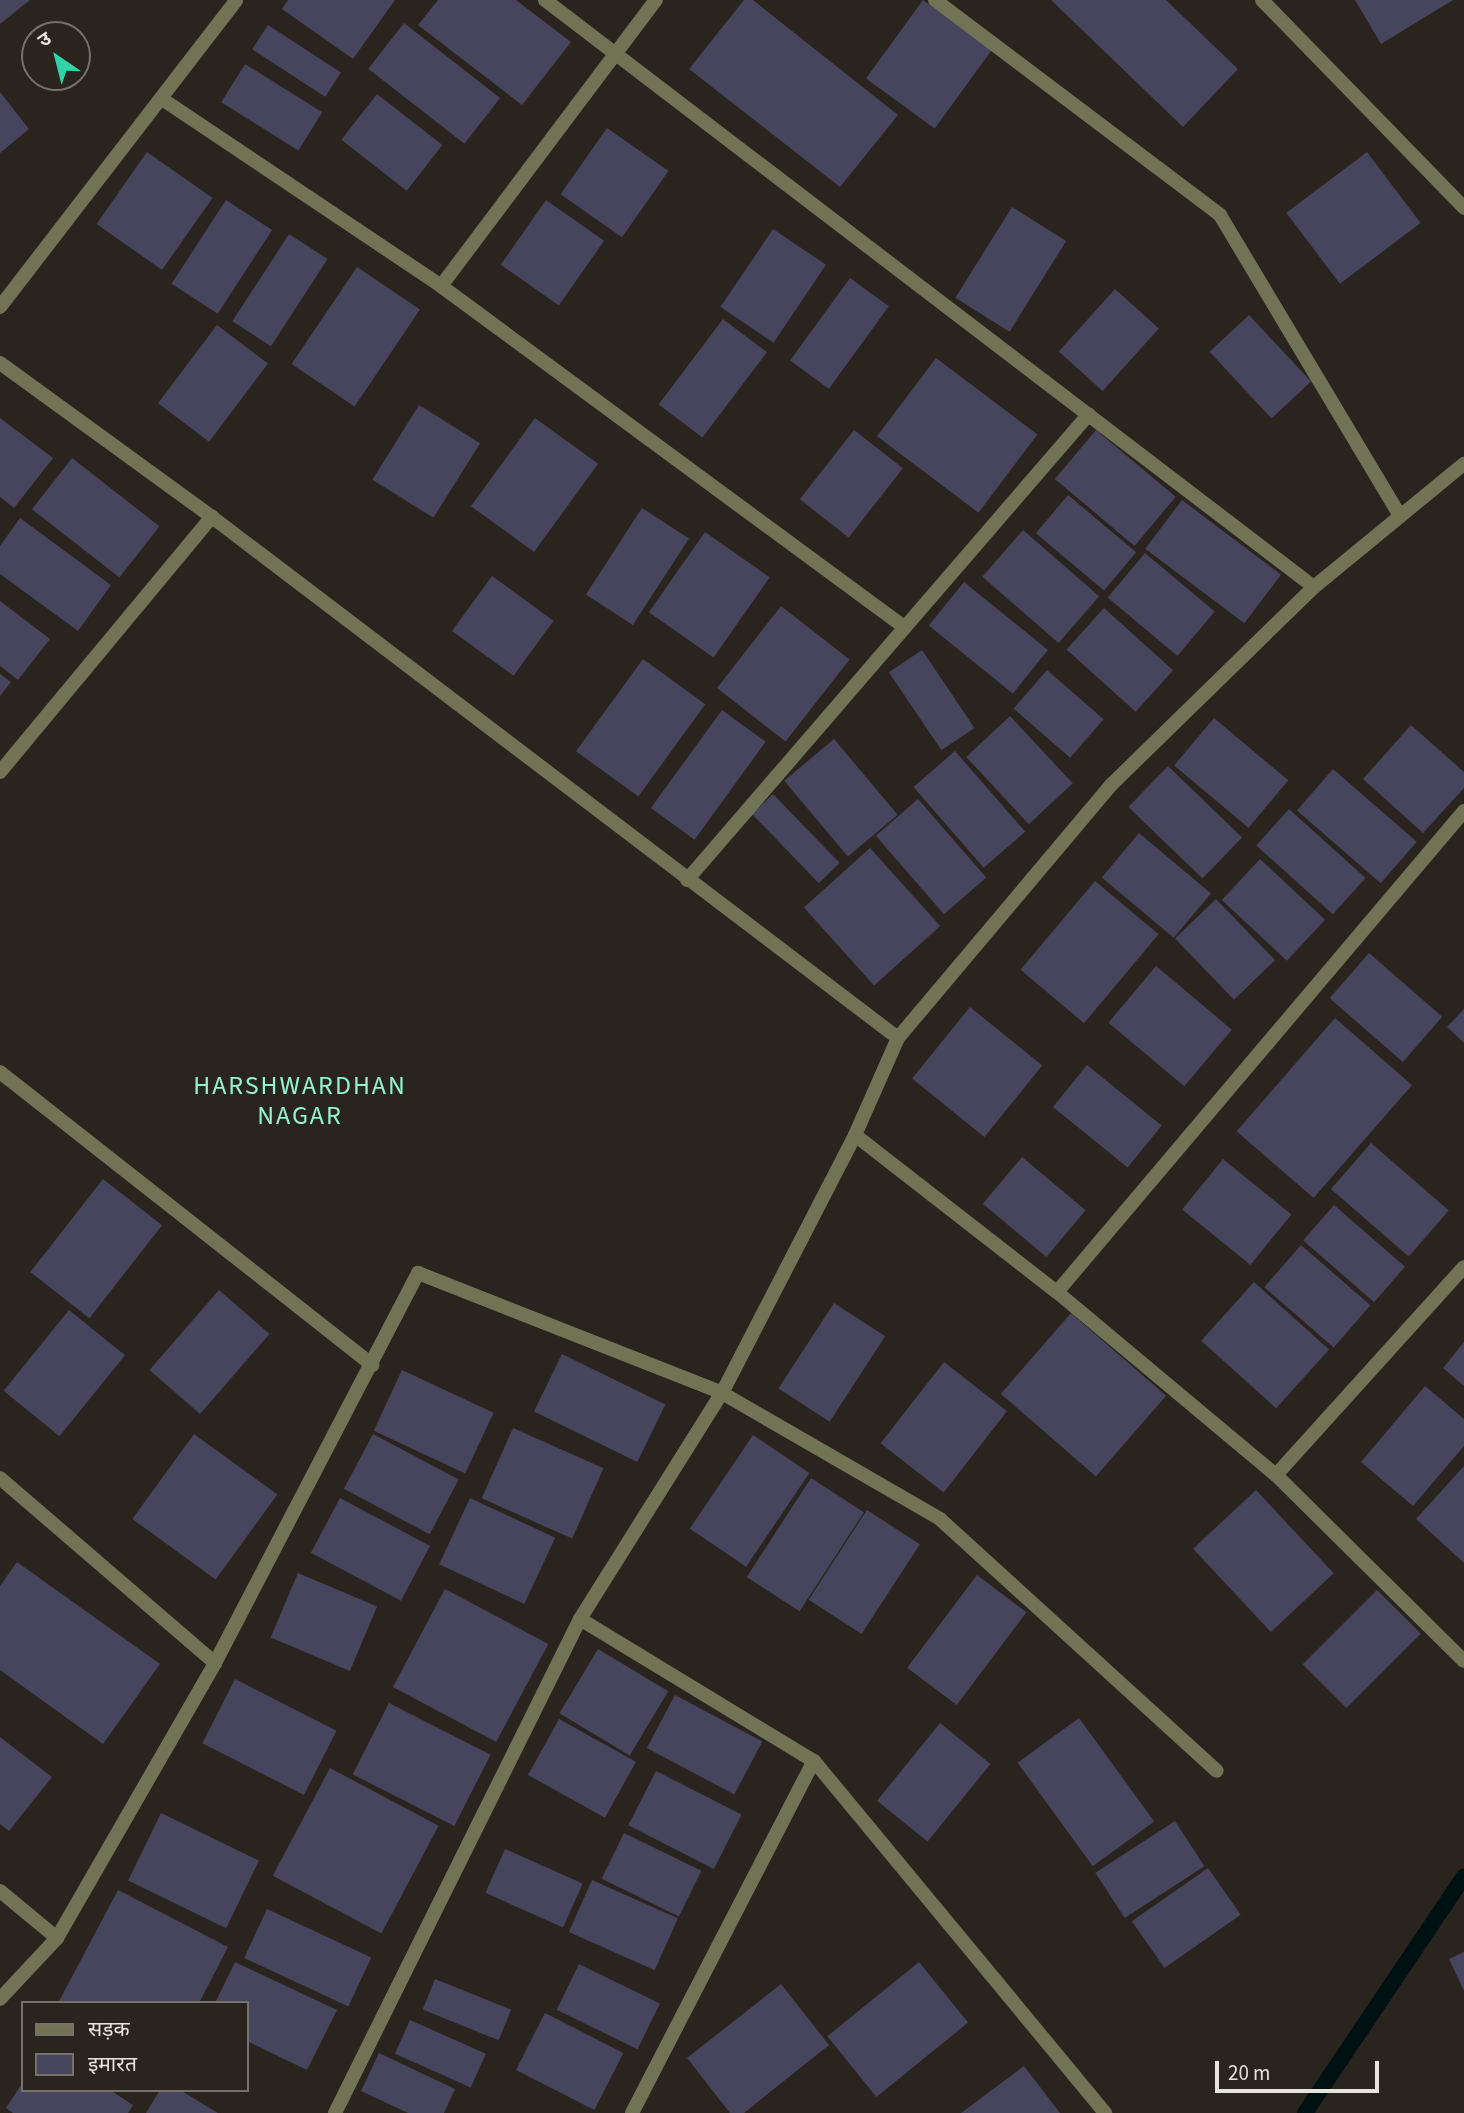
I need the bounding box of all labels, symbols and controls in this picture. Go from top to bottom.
north arrow [21,21,91,91]
text: उ [33,26,57,54]
district label: HARSHWARDHAN NAGAR [195,1070,405,1132]
legend [21,2001,248,2092]
text: सड़क [88,2014,130,2044]
scale bar [1219,2046,1384,2090]
text: इमारत [88,2049,137,2079]
text: 20 m [1228,2058,1270,2088]

